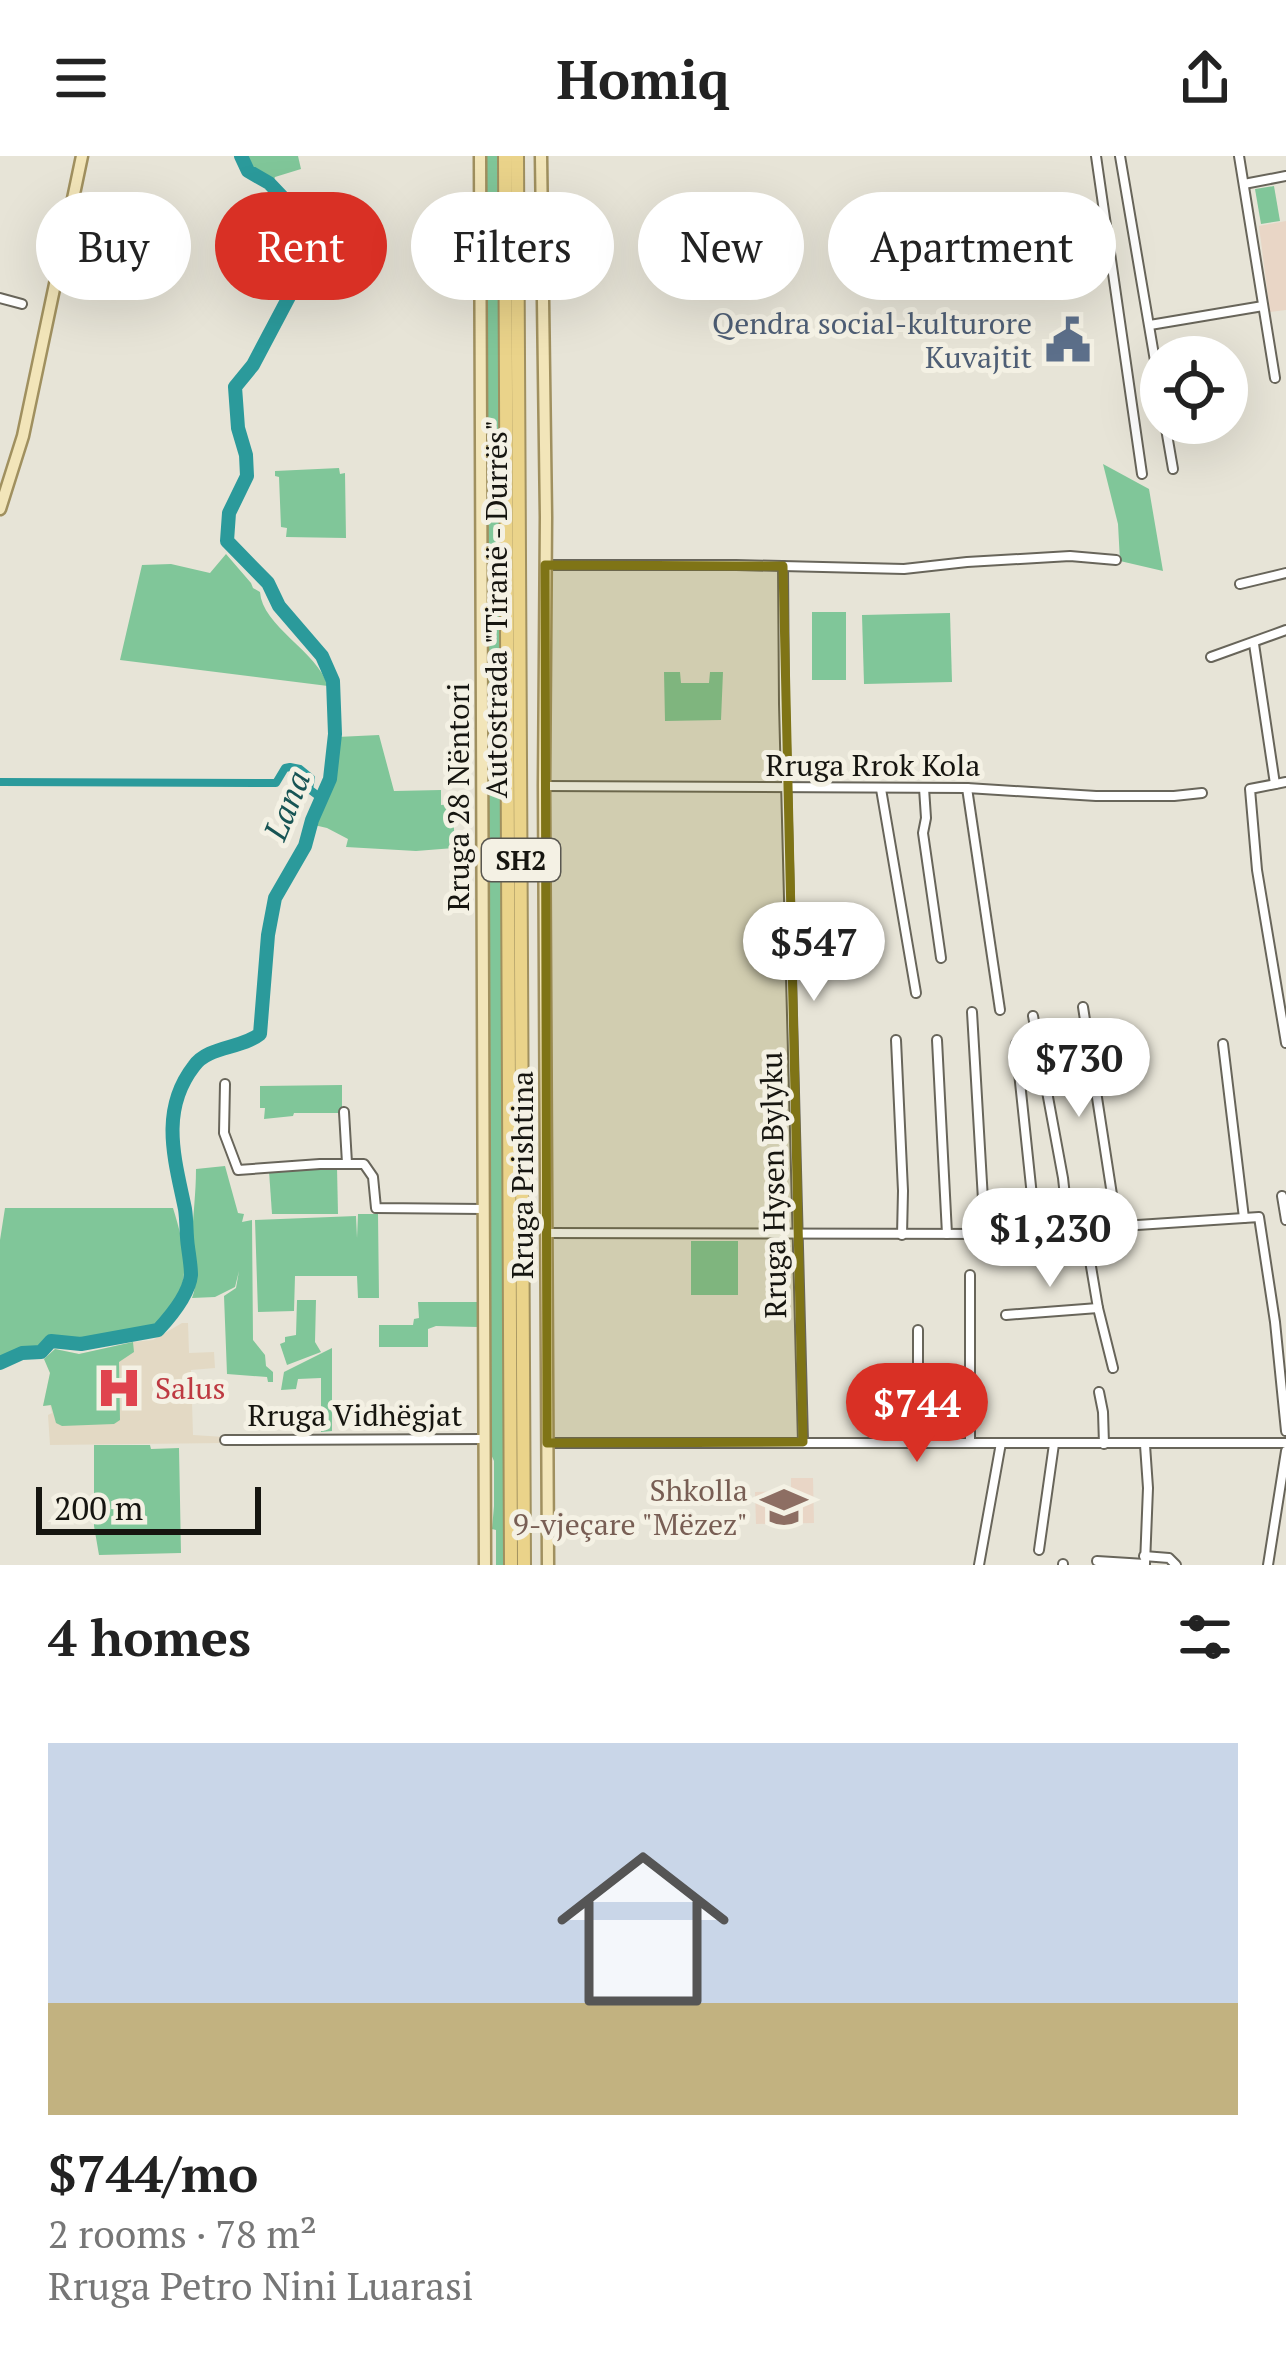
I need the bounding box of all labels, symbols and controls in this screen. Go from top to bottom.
text: Homiq [556,43,730,114]
icon: menu [48,45,114,111]
icon: share [1172,45,1238,111]
chip: Buy [36,192,191,300]
chip: Rent [215,192,387,300]
chip: Filters [411,192,614,300]
chip: New [638,192,804,300]
chip: Apartment [828,192,1116,300]
place label: Qendra social-kulturore Kuvajtit [712,303,1032,377]
public building icon: Qendra social-kulturore Kuvajtit [1043,315,1093,365]
map controls [1140,336,1248,444]
button: locate [1140,336,1248,444]
street label: Autostrada "Tiranë - Durrës" [476,420,516,798]
street label: Rruga 28 Nëntori [438,683,478,911]
street label: Rruga Rrok Kola [766,745,980,785]
water label: Lana [252,764,319,847]
road number: SH2 [482,839,560,881]
pin: $547 [743,902,885,1004]
text: $547 [770,915,858,967]
pin: $730 [1008,1018,1150,1120]
text: $730 [1035,1031,1123,1083]
street label: Rruga Hysen Bylyku [751,1051,795,1319]
street label: Rruga Prishtina [502,1071,542,1279]
pin: $1,230 [952,1188,1148,1290]
text: $1,230 [989,1201,1111,1253]
hospital icon: Salus [94,1363,144,1413]
pin: $744 [846,1363,988,1465]
place label: Salus [155,1368,225,1408]
text: $744 [873,1376,961,1428]
street label: Rruga Vidhëgjat [248,1395,462,1435]
place label: Shkolla 9-vjeçare "Mëzez" [513,1470,748,1544]
scale bar [36,1481,261,1534]
school or university icon: Shkolla 9-vjeçare "Mëzez" [759,1482,809,1532]
text: 200 m [54,1486,143,1529]
text: 4 homes [48,1603,251,1671]
icon: filters [1172,1604,1238,1670]
icon: home [535,1821,751,2037]
text: $744/mo [48,2139,258,2207]
text: 2 rooms · 78 m² [48,2207,317,2259]
text: Rruga Petro Nini Luarasi [48,2259,474,2311]

